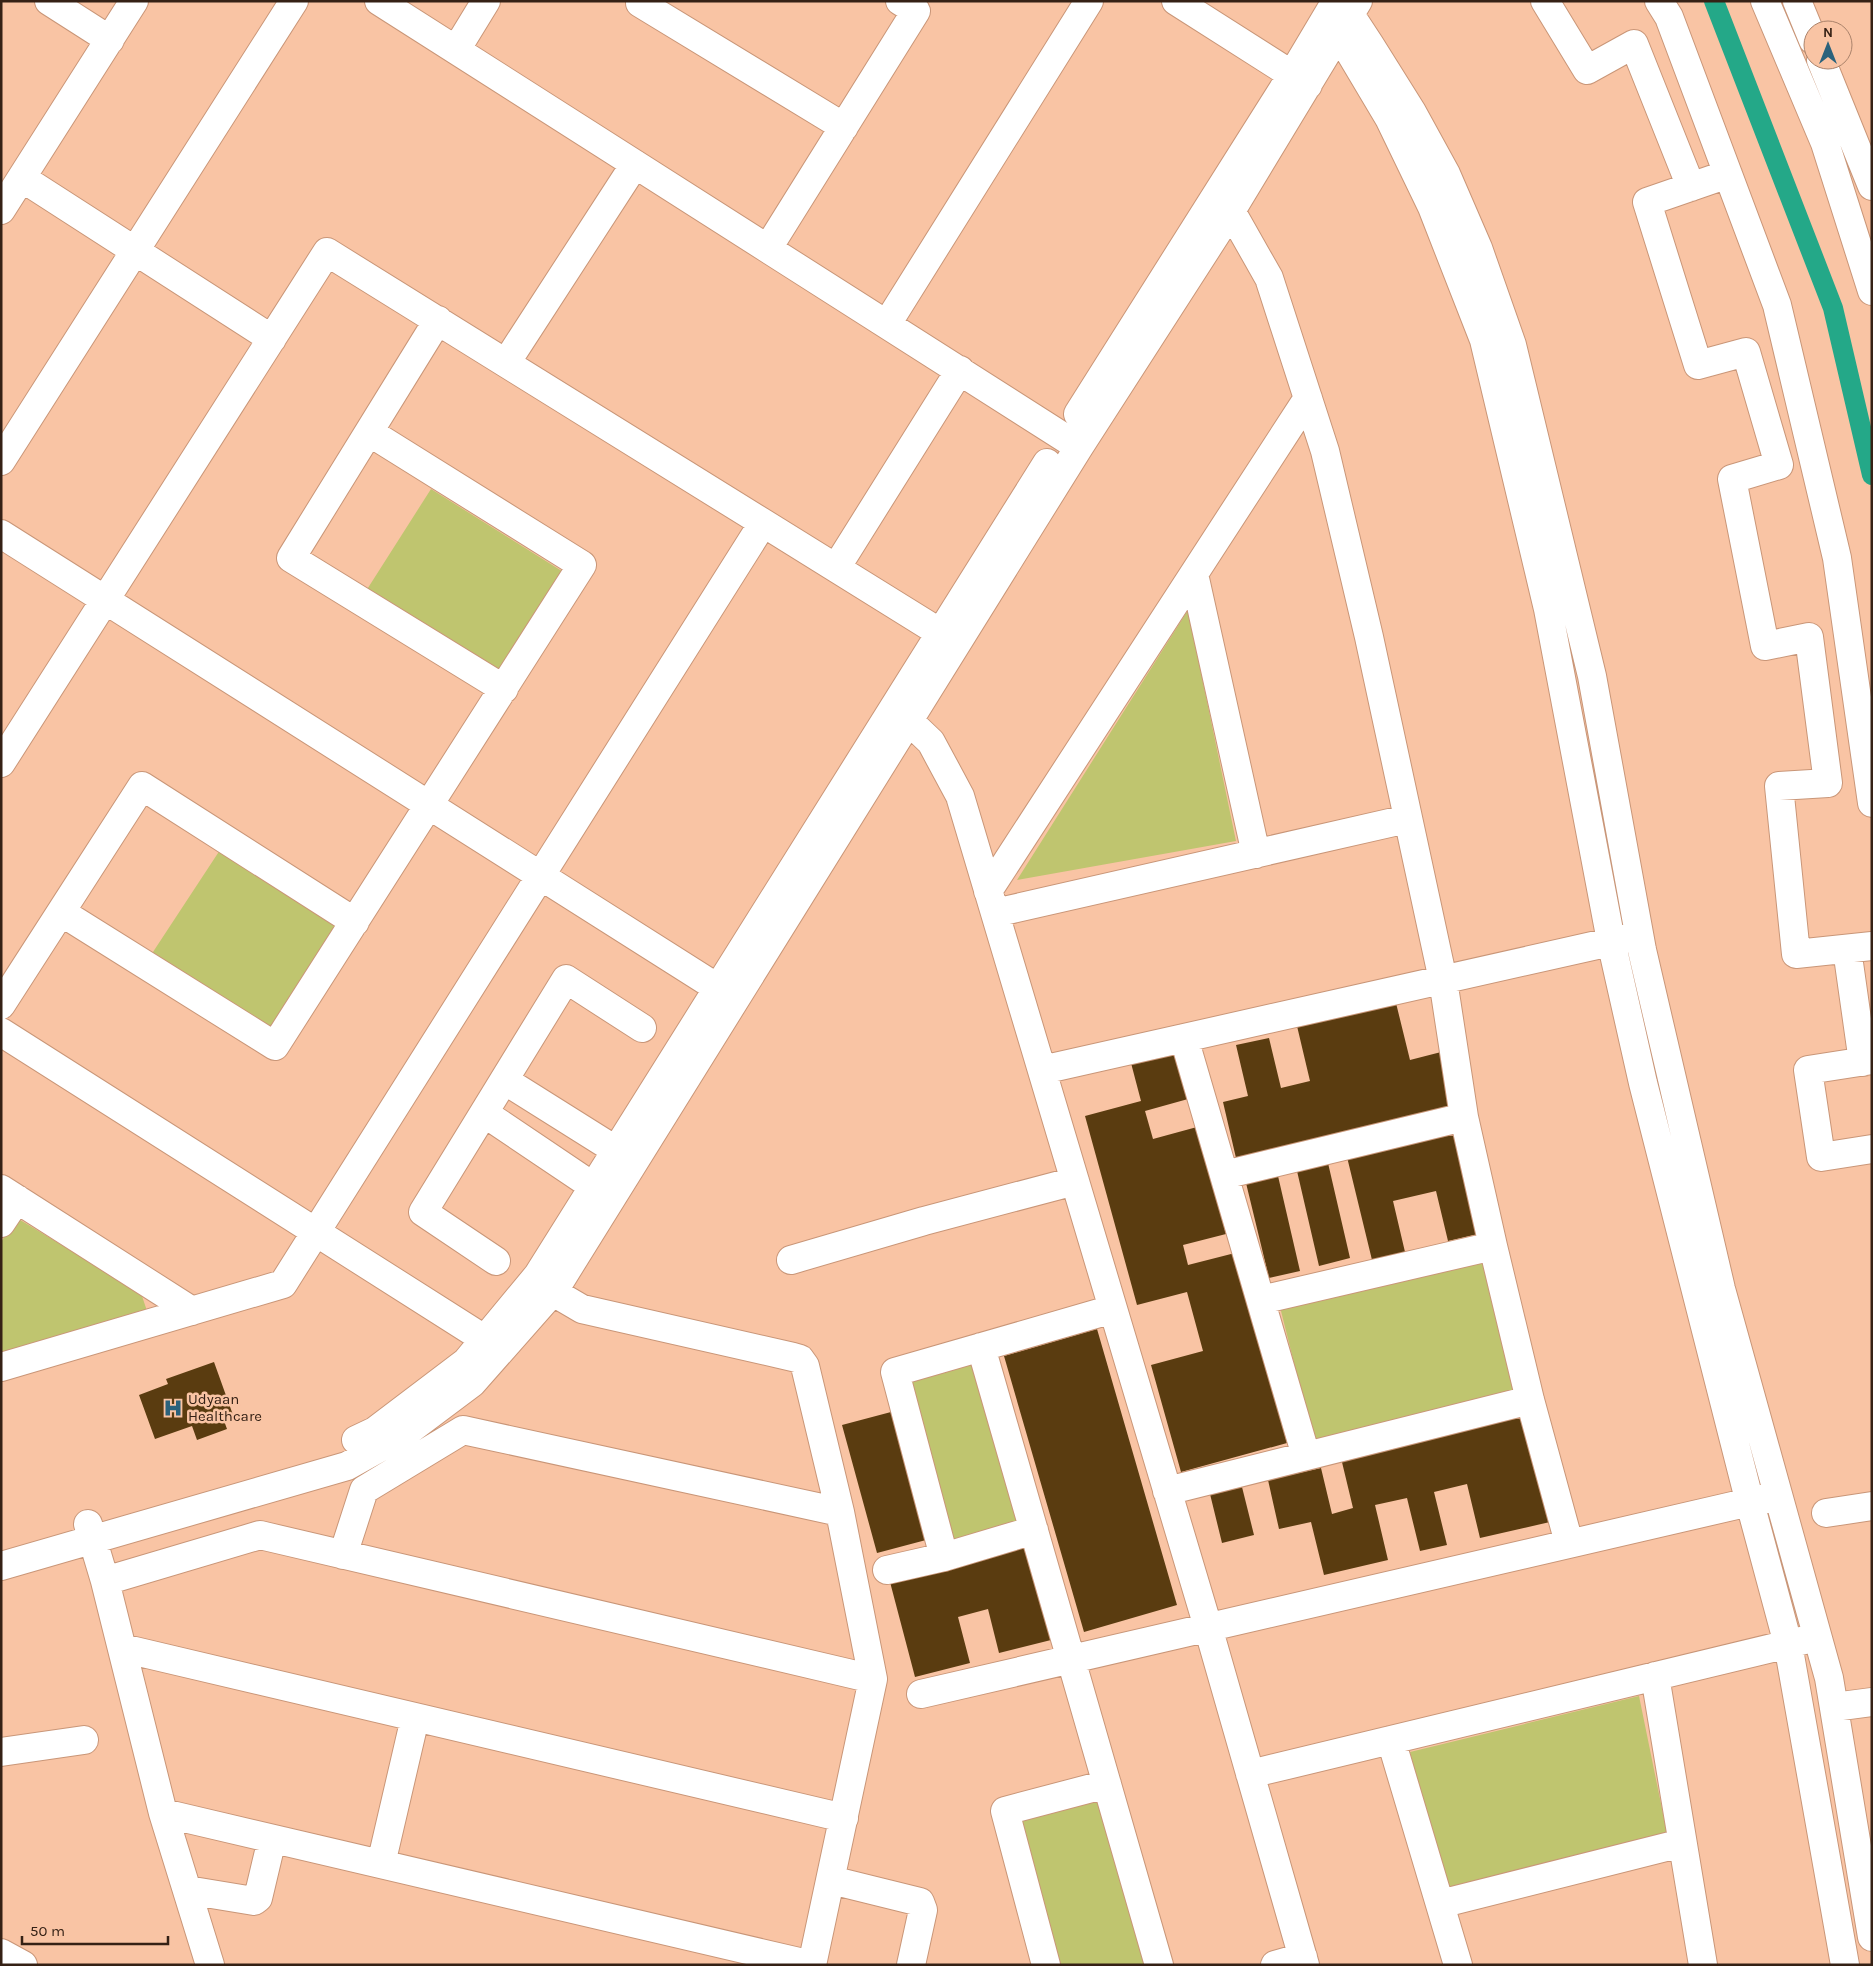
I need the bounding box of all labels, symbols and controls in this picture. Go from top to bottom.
north arrow [1803,20,1853,70]
text: N [1823,24,1833,41]
place label: Udyaan Healthcare [188,1390,262,1425]
hospital icon: Udyaan Healthcare [162,1397,184,1419]
scale bar [22,1914,169,1946]
text: 50 m [30,1922,65,1940]

